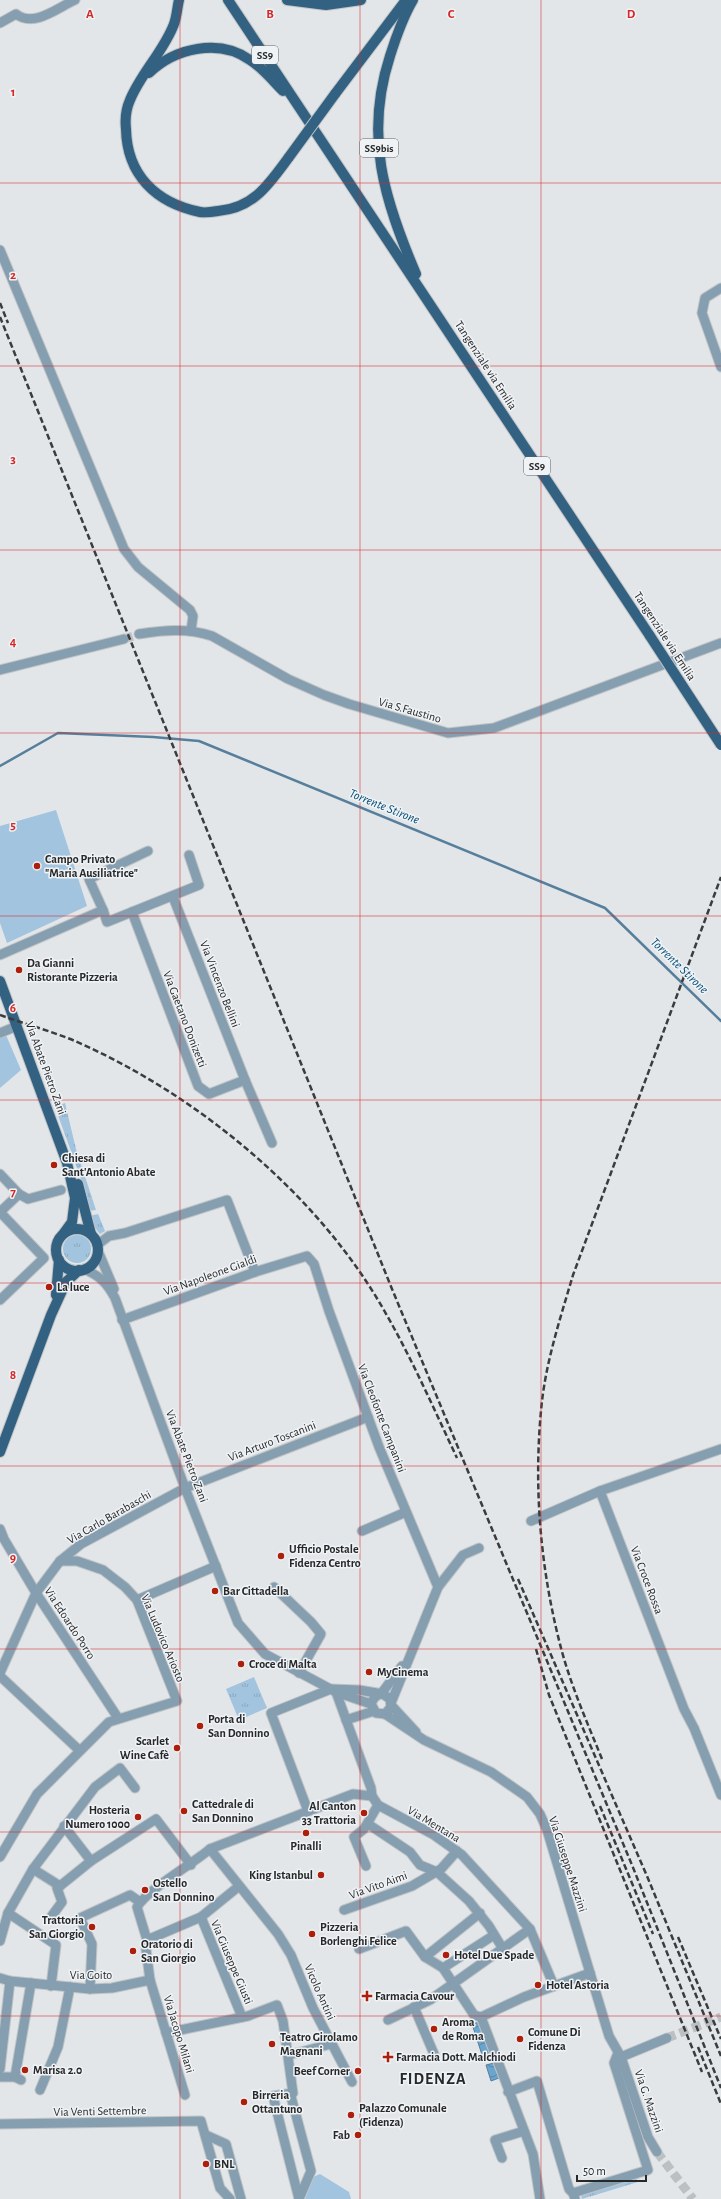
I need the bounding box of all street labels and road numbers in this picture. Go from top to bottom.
road number: SS9 [252,46,278,64]
road number: SS9bis [360,139,398,157]
street label: Tangenziale via Emilia [453,318,519,412]
road number: SS9 [524,457,550,475]
street label: Tangenziale via Emilia [632,589,698,683]
street label: Via S.Faustino [377,695,443,725]
street label: Via Vincenzo Bellini [198,939,242,1029]
street label: Via Gaetano Donizetti [161,969,209,1069]
street label: Via Abate Pietro Zani [24,1020,68,1116]
street label: Via Napoleone Gialdi [162,1253,258,1297]
street label: Via Cleofonte Campanini [356,1362,408,1474]
street label: Via Abate Pietro Zani [164,1408,210,1504]
street label: Via Arturo Toscanini [226,1419,318,1463]
street label: Via Carlo Barabaschi [65,1488,153,1546]
street label: Via Croce Rossa [629,1544,666,1616]
street label: Via Edoardo Porro [42,1585,98,1661]
street label: Via Ludovico Ariosto [139,1592,187,1684]
street label: Via Mentana [406,1804,463,1845]
street label: Via Giuseppe Mazzini [547,1815,589,1913]
street label: Via Vito Aimi [347,1869,409,1901]
street label: Via Giuseppe Giusti [209,1918,255,2006]
street label: Vicolo Antini [302,1962,338,2022]
street label: Via Goito [70,1969,112,1981]
street label: Via Jacopo Milani [161,1994,197,2074]
street label: Via G. Mazzini [633,2068,665,2134]
street label: Via Venti Settembre [53,2104,147,2118]

